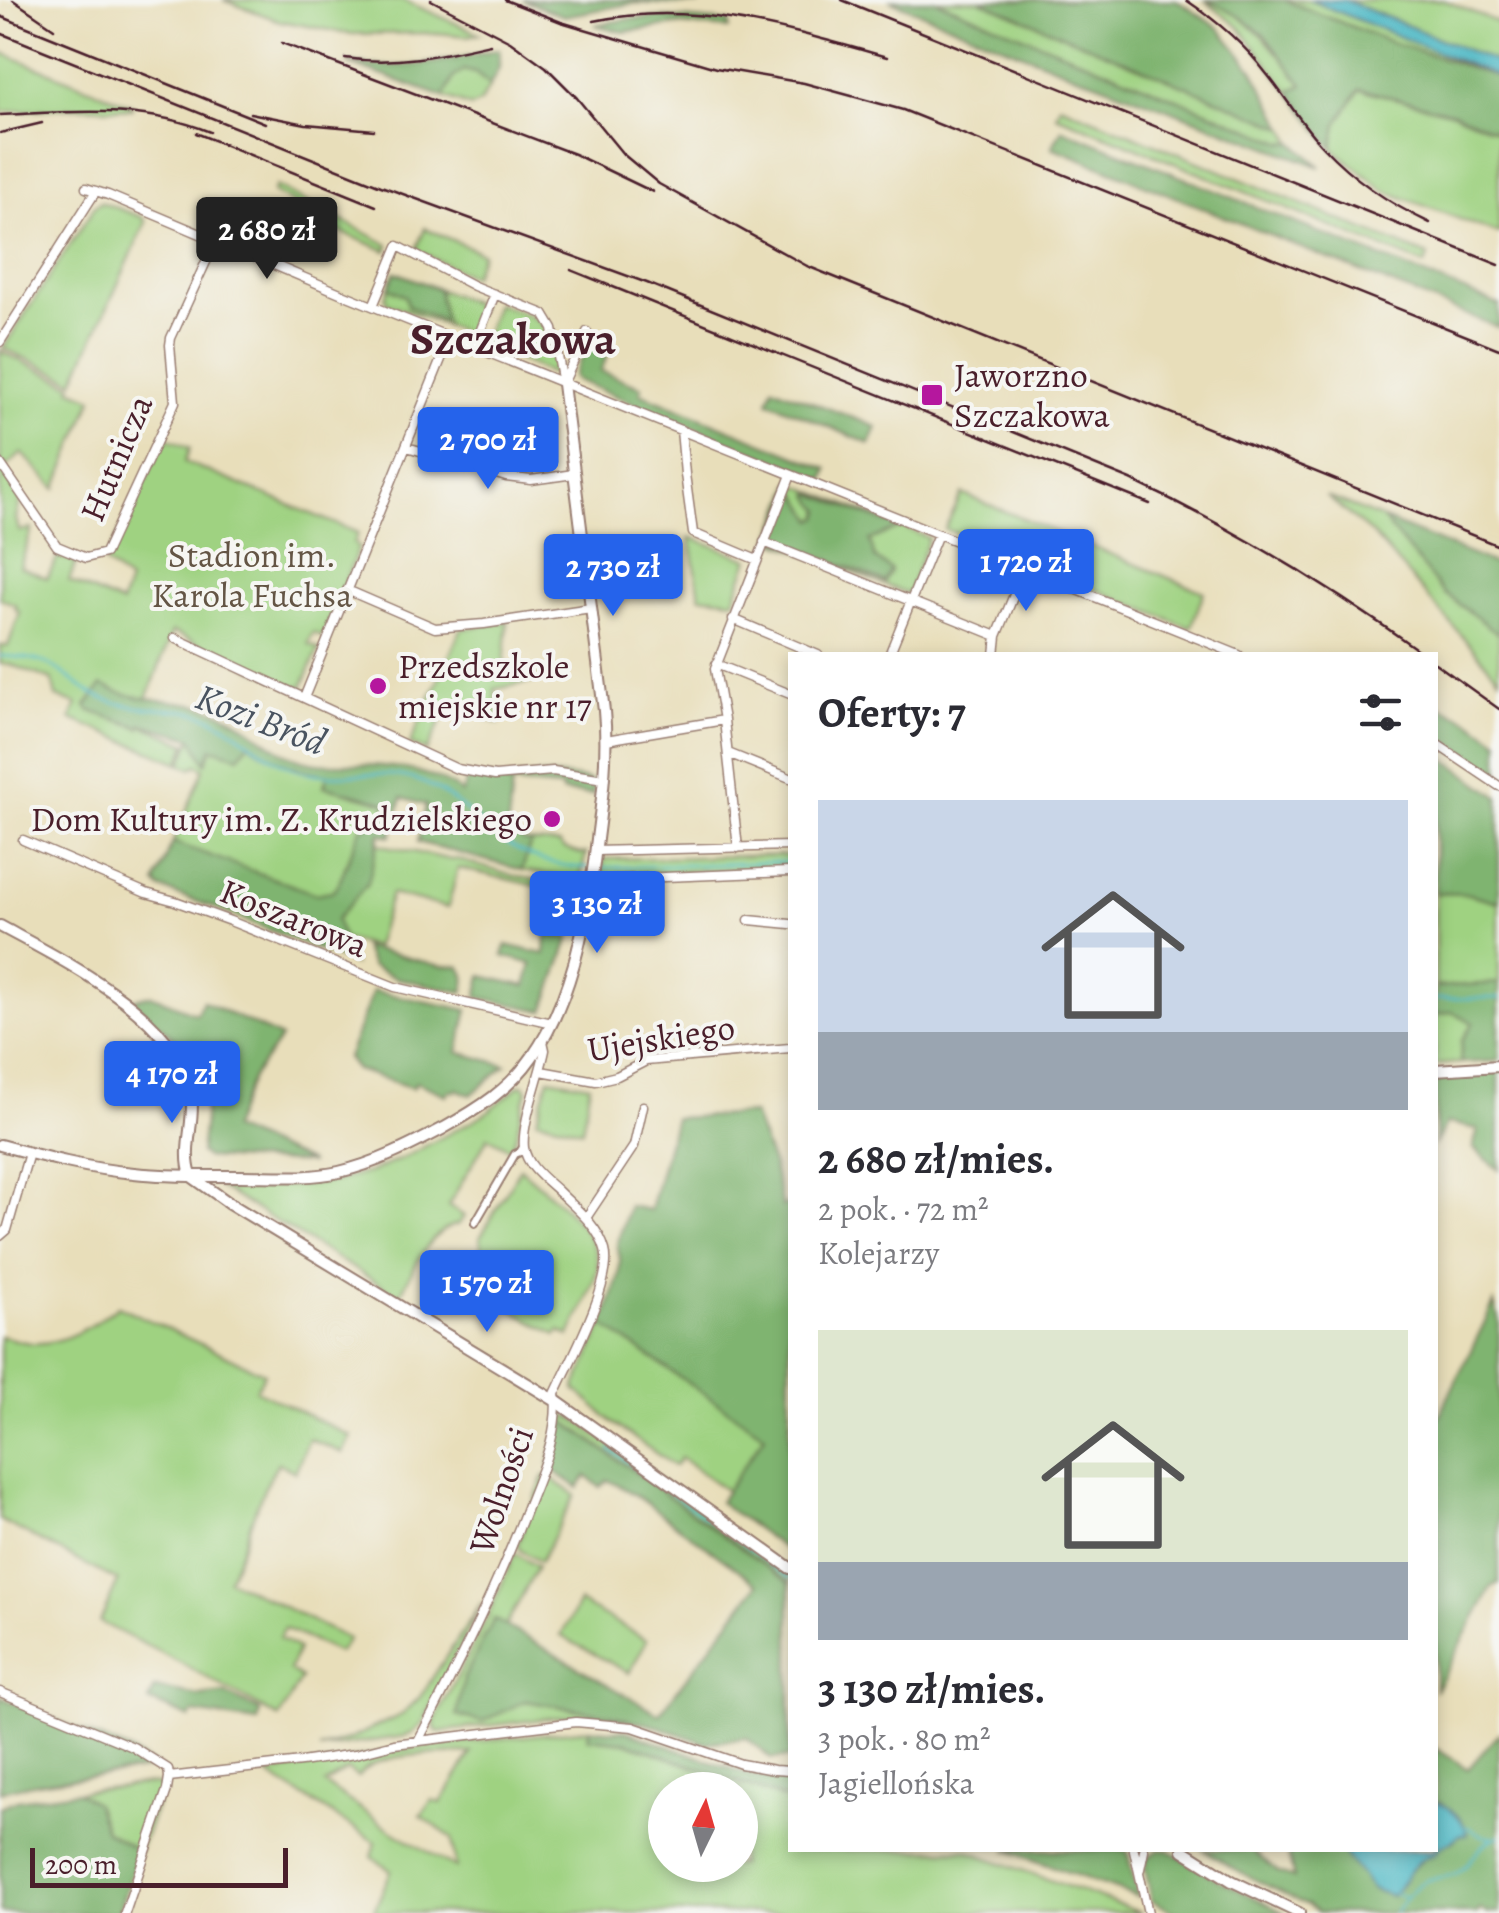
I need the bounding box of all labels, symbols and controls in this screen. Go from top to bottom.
pin: 2 680 zł [164,197,370,282]
text: 2 680 zł [218,207,316,251]
district label: Szczakowa [410,308,616,370]
place label: Jaworzno Szczakowa [954,351,1111,439]
marker: Jaworzno Szczakowa [919,382,945,408]
street label: Hutnicza [68,387,164,529]
pin: 2 700 zł [385,407,591,492]
text: 2 700 zł [440,417,536,461]
pin: 1 720 zł [923,529,1129,614]
park label: Stadion im. Karola Fuchsa [152,531,353,619]
pin: 2 730 zł [510,534,716,619]
text: 1 720 zł [980,539,1072,583]
text: 2 730 zł [566,544,660,588]
place label: Przedszkole miejskie nr 17 [398,642,592,730]
water label: Kozi Bród [188,670,334,768]
marker: Przedszkole miejskie nr 17 [367,675,389,697]
text: Oferty: 7 [818,684,966,741]
icon: filters [1353,685,1408,740]
place label: Dom Kultury im. Z. Krudzielskiego [31,795,532,843]
marker: Dom Kultury im. Z. Krudzielskiego [541,808,563,830]
icon: home [1023,865,1203,1045]
street label: Koszarowa [213,867,376,970]
pin: 3 130 zł [494,871,700,956]
text: 3 130 zł [552,881,642,925]
street label: Ujejskiego [584,1003,738,1073]
pin: 4 170 zł [69,1041,275,1126]
text: 4 170 zł [126,1051,218,1095]
text: 2 680 zł/mies. [818,1130,1054,1187]
text: 2 pok. · 72 m² [818,1187,989,1231]
text: Kolejarzy [818,1231,939,1275]
pin: 1 570 zł [384,1250,590,1335]
text: 1 570 zł [442,1260,532,1304]
icon: home [1023,1395,1203,1575]
street label: Wolności [457,1420,545,1561]
text: 3 130 zł/mies. [818,1660,1045,1717]
text: 3 pok. · 80 m² [818,1717,991,1761]
text: Jagiellońska [818,1761,974,1805]
north arrow [648,1772,758,1882]
map controls [648,1772,758,1882]
scale bar [30,1843,288,1888]
text: 200 m [45,1846,117,1884]

